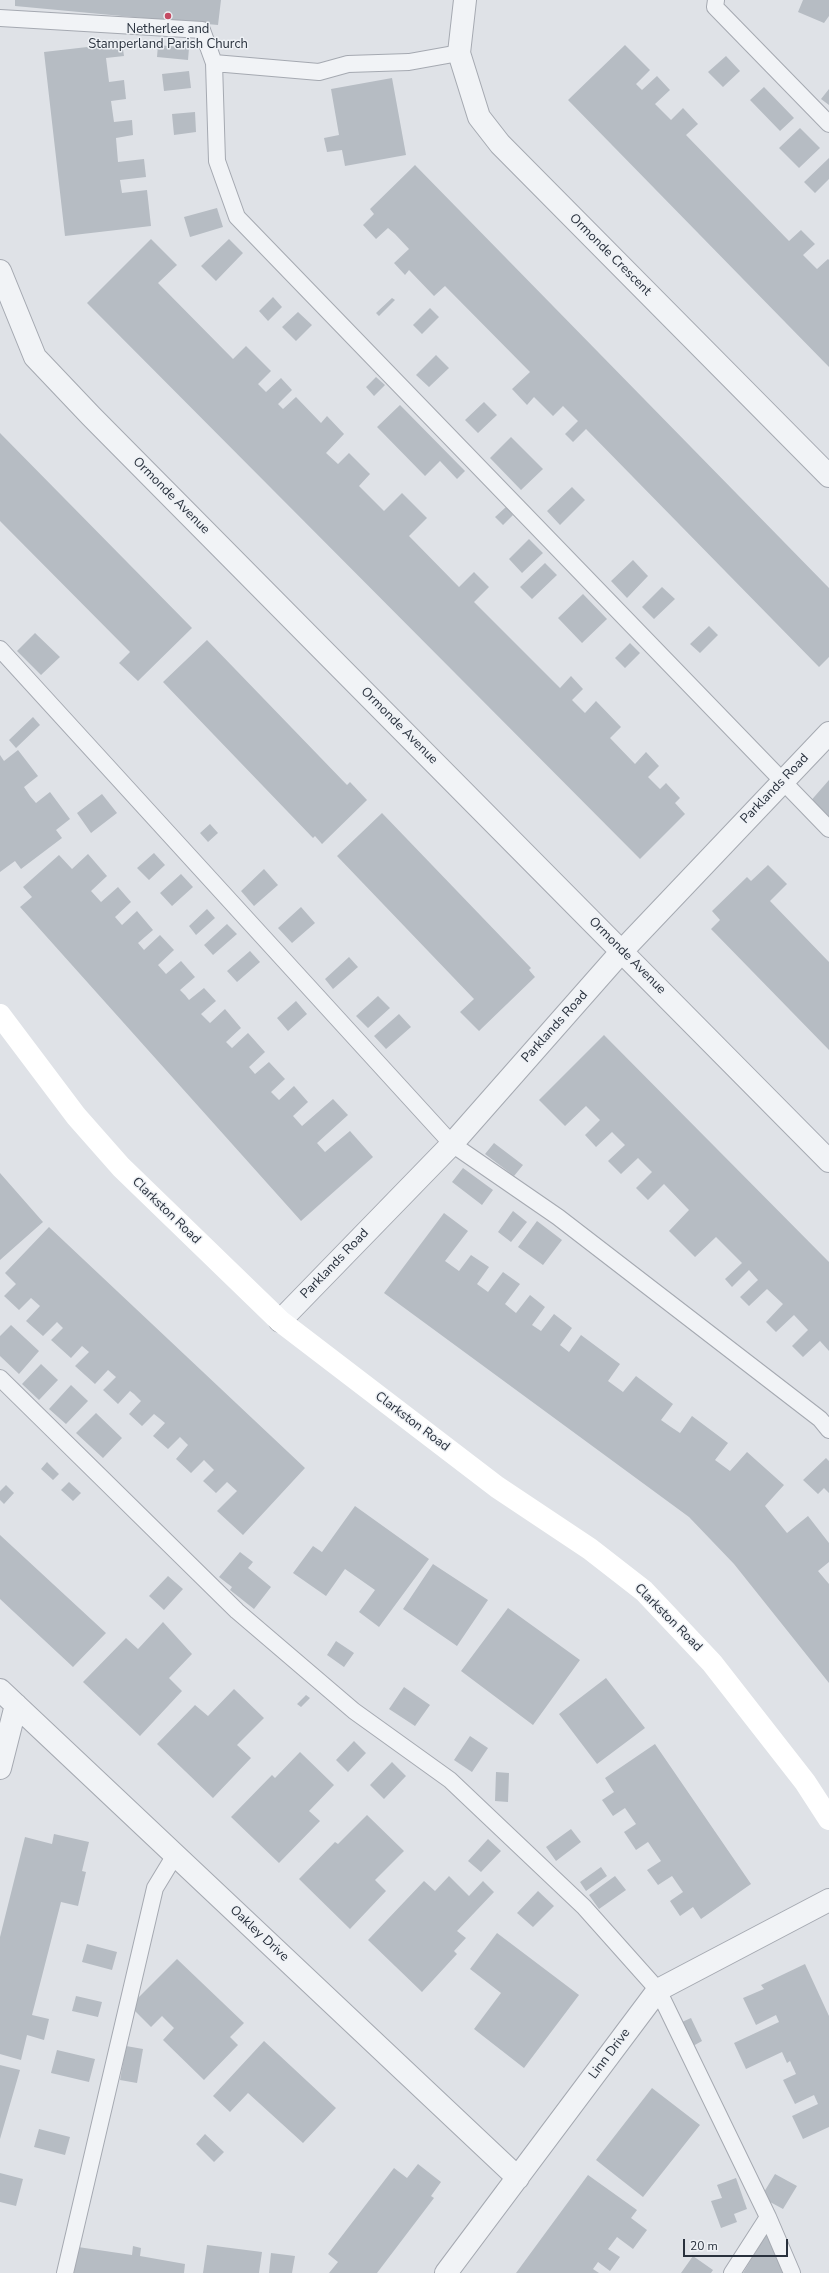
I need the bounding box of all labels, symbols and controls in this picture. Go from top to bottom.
marker: Netherlee and Stamperland Parish Church [163,11,173,21]
place label: Netherlee and Stamperland Parish Church [88,22,248,53]
street label: Ormonde Crescent [566,211,654,299]
street label: Ormonde Avenue [129,454,213,538]
street label: Ormonde Avenue [357,684,441,768]
street label: Parklands Road [738,751,812,827]
street label: Ormonde Avenue [585,914,669,998]
street label: Parklands Road [519,988,591,1066]
street label: Clarkston Road [128,1174,204,1248]
street label: Parklands Road [298,1226,372,1302]
street label: Clarkston Road [372,1389,452,1455]
street label: Clarkston Road [631,1581,705,1655]
street label: Oakley Drive [226,1903,292,1965]
street label: Linn Drive [586,2026,634,2082]
scale bar [685,2231,790,2257]
text: 20 m [690,2238,718,2254]

